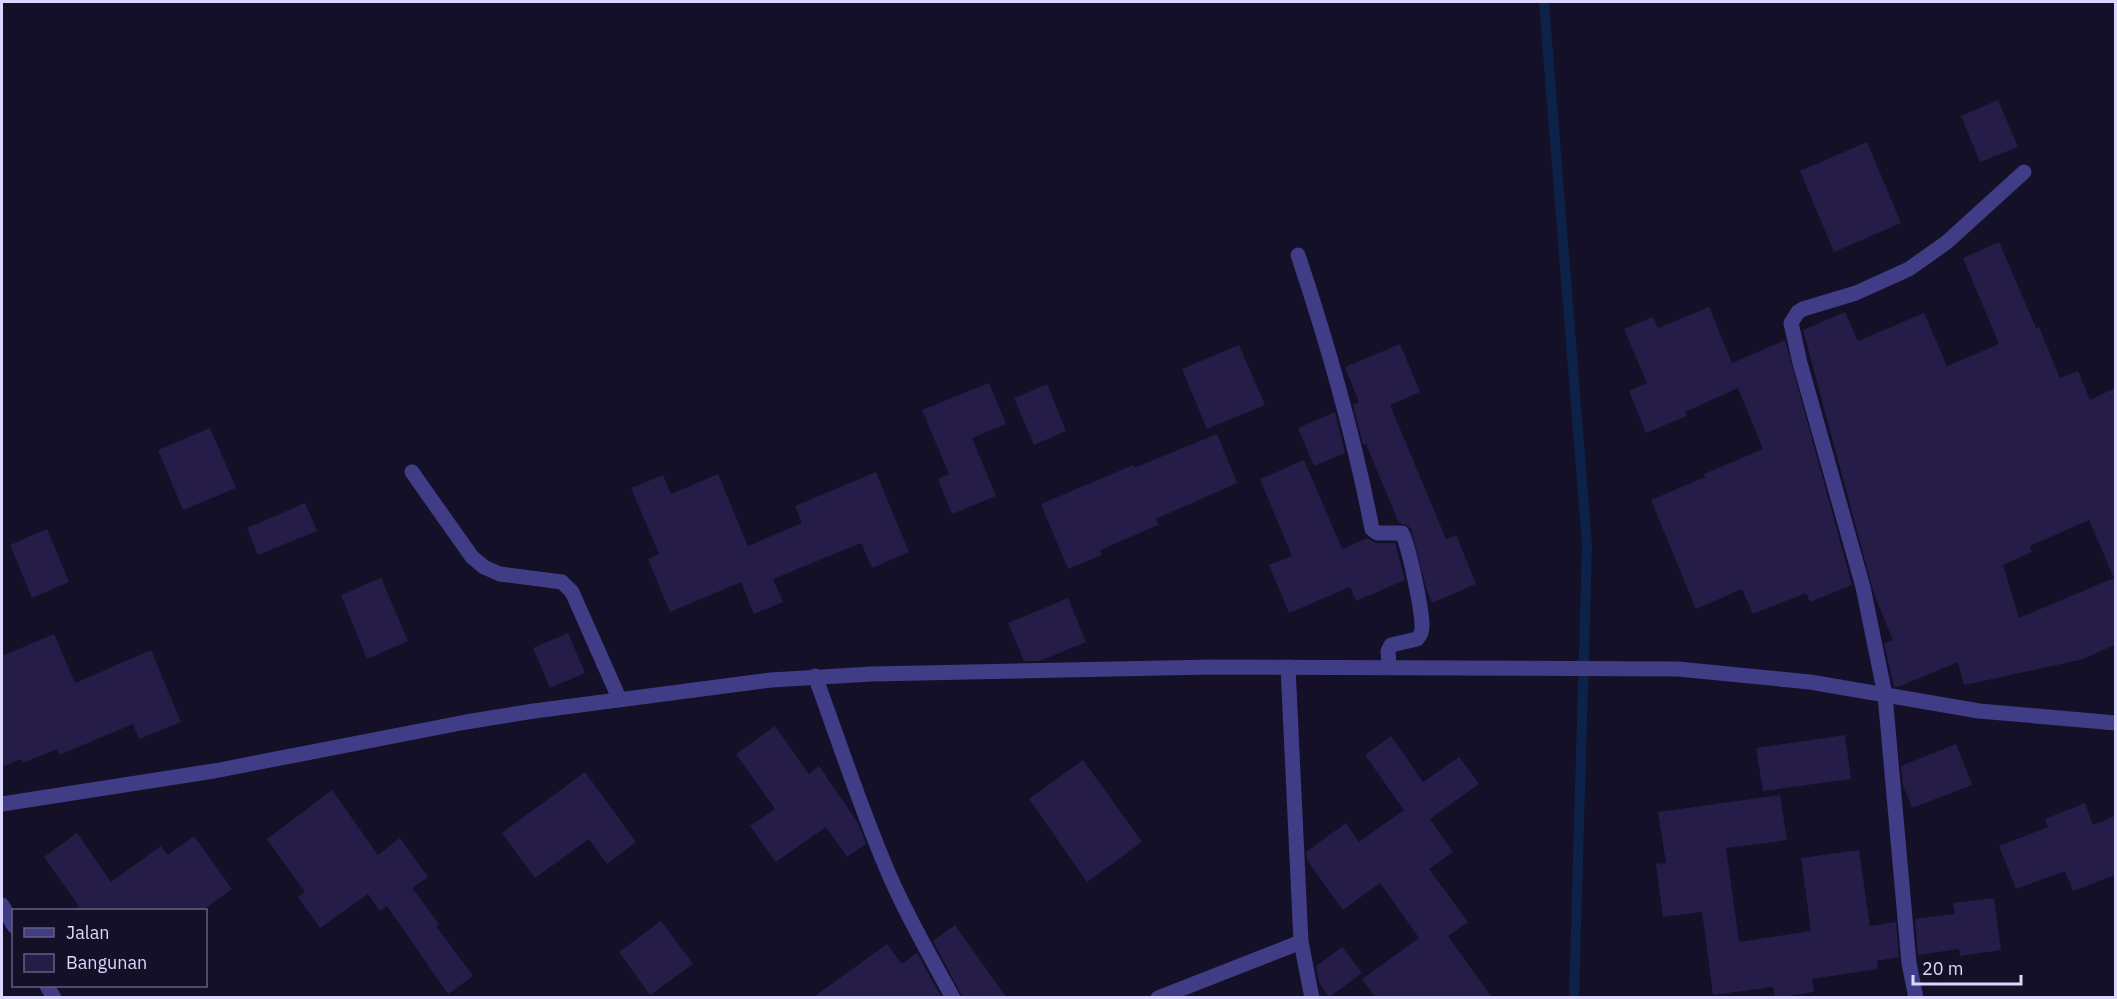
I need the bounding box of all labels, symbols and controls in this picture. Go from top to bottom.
legend [12,909,207,987]
text: Jalan [66,921,110,944]
scale bar [1913,948,2021,986]
text: Bangunan [66,951,147,974]
text: 20 m [1922,957,1964,980]

